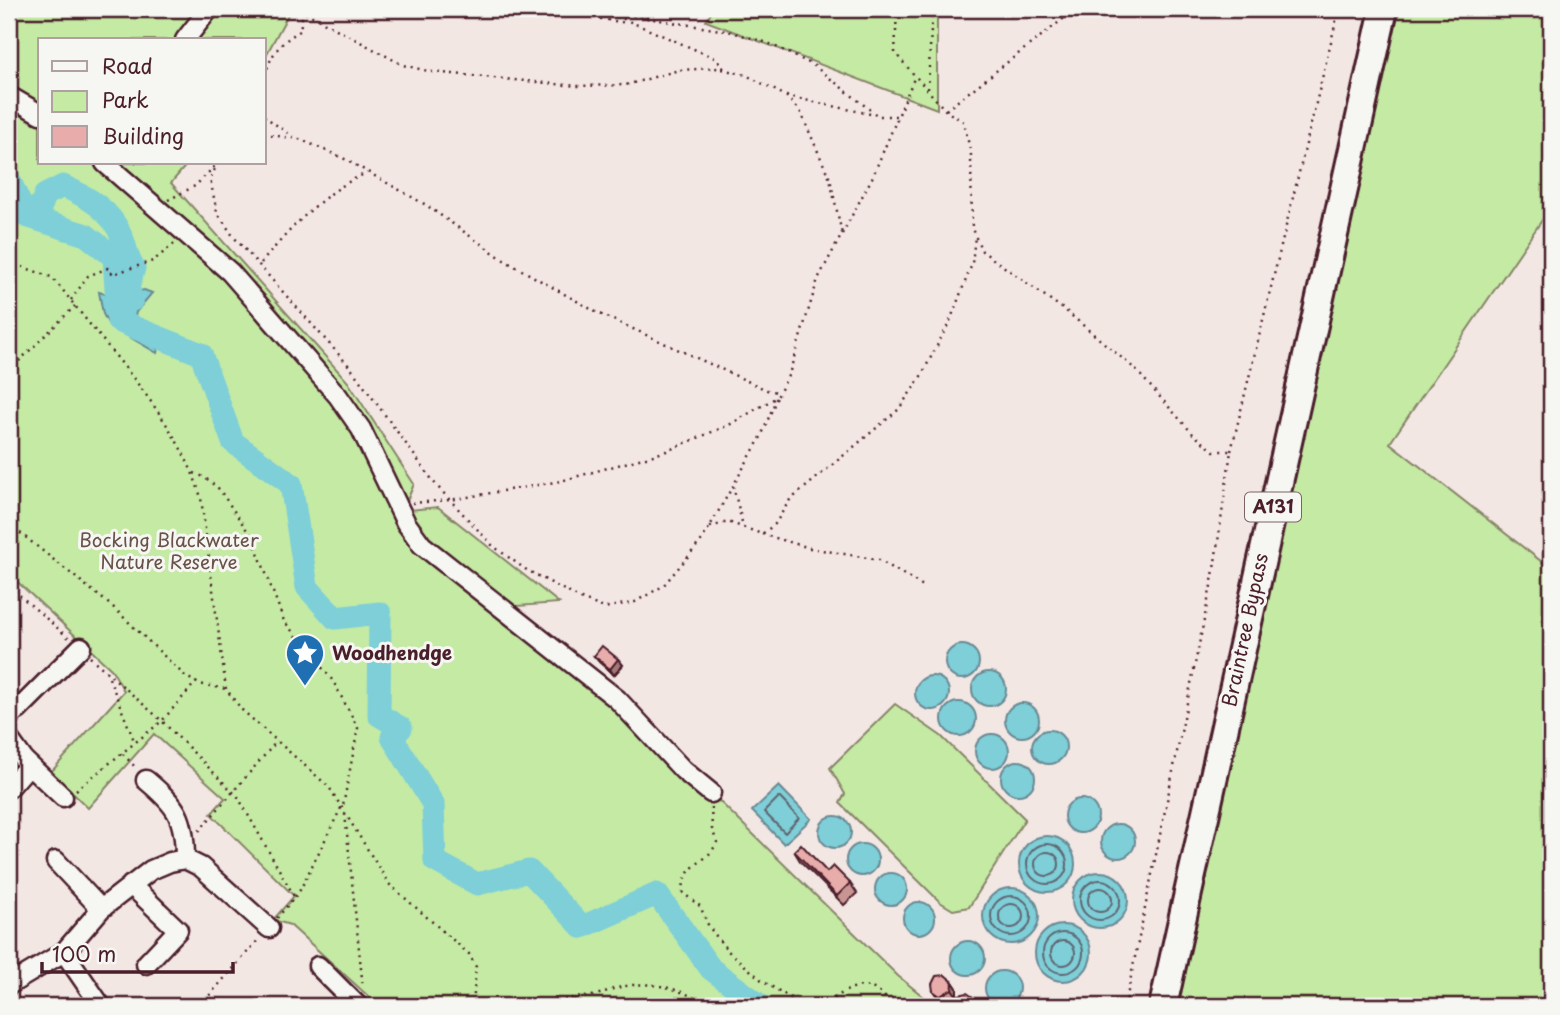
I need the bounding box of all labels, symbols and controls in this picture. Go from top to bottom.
legend [38,38,266,164]
text: Road [102,49,153,81]
text: Park [102,83,149,115]
text: Building [102,119,184,151]
road number: A131 [1245,492,1301,522]
park label: Bocking Blackwater Nature Reserve [79,525,259,575]
street label: Braintree Bypass [1214,550,1274,709]
place icon: Woodhendge [284,632,326,687]
place label: Woodhendge [332,638,452,666]
scale bar [42,931,233,975]
text: 100 m [52,937,116,969]

